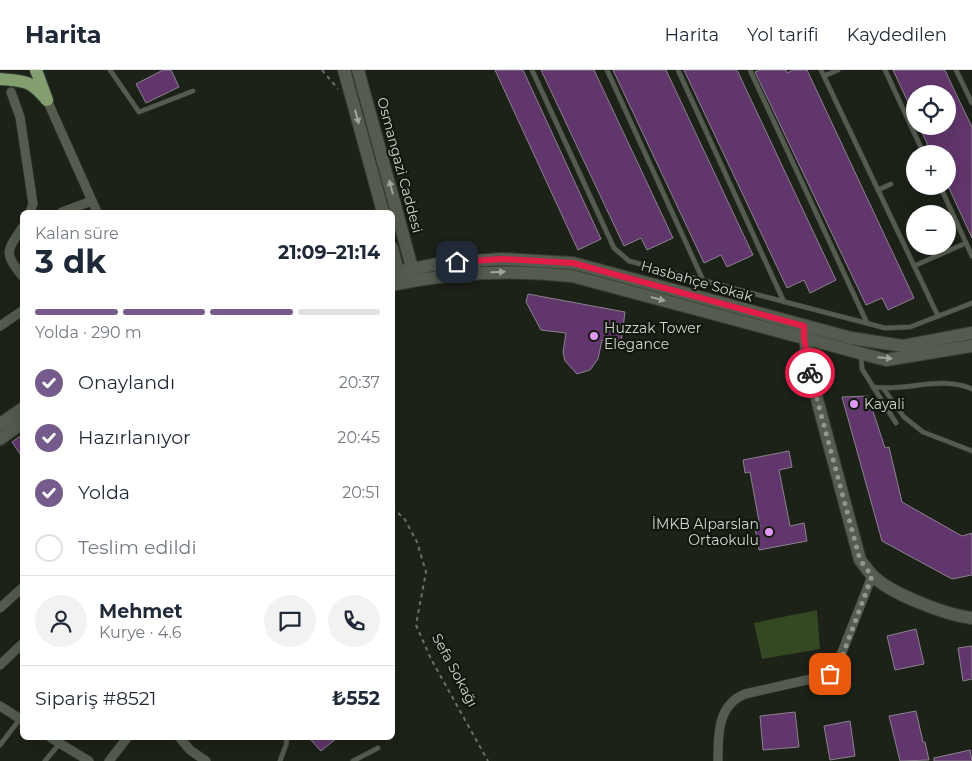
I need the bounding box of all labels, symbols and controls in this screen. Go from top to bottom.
text: Harita [25,20,102,49]
text: Harita [664,24,719,46]
text: Yol tarifi [747,24,819,46]
text: Kaydedilen [847,24,947,46]
map controls [906,85,956,255]
button: locate [906,85,956,135]
street label: Osmangazi Caddesi [373,95,427,235]
one-way arrow [353,110,361,125]
button: + [906,145,956,195]
one-way arrow [386,179,394,194]
button: − [906,205,956,255]
text: Kalan süre [35,224,119,243]
text: 21:09–21:14 [278,241,380,264]
pin [436,241,478,283]
text: 3 dk [35,242,106,281]
icon: home [443,248,471,276]
street label: Hasbahçe Sokak [639,256,756,306]
one-way arrow [490,268,506,276]
one-way arrow [650,295,665,303]
place label: Huzzak Tower Elegance [604,319,702,353]
text: Yolda · 290 m [35,323,142,342]
marker: Huzzak Tower Elegance [588,330,600,342]
courier [785,348,835,398]
one-way arrow [877,354,893,362]
icon: bike [796,359,824,387]
icon: check [35,369,63,397]
text: Onaylandı [78,371,175,394]
text: 20:37 [339,373,380,392]
place label: Kayali [864,395,905,413]
marker: Kayali [848,398,860,410]
icon: check [35,424,63,452]
text: Hazırlanıyor [78,426,191,449]
text: 20:45 [337,428,380,447]
icon: check [35,479,63,507]
text: Yolda [78,481,130,504]
text: 20:51 [342,483,380,502]
place label: İMKB Alparslan Ortaokulu [652,515,759,549]
marker: İMKB Alparslan Ortaokulu [763,526,775,538]
text: Teslim edildi [78,536,197,559]
button: person [35,595,87,647]
button: chat [264,595,316,647]
button: phone [328,595,380,647]
text: Mehmet [99,600,183,623]
text: Kurye · 4.6 [99,623,182,642]
street label: Sefa Sokağı [428,630,482,710]
pin [809,653,851,695]
icon: bag [816,660,844,688]
text: Sipariş #8521 [35,687,156,710]
text: ₺552 [332,687,380,710]

